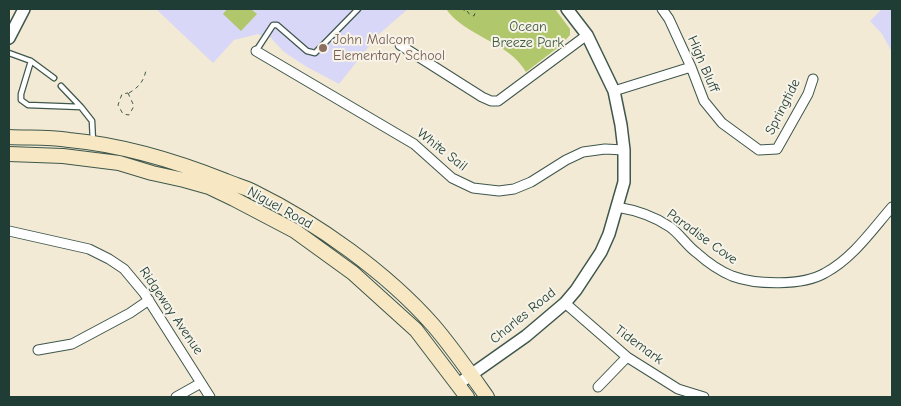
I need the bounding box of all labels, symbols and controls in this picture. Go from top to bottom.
park label: Ocean Breeze Park [492,19,564,52]
place label: John Malcom Elementary School [333,32,445,64]
street label: High Bluff [684,33,722,95]
marker: John Malcom Elementary School [317,42,329,54]
street label: Springtide [762,76,804,138]
street label: White Sail [413,125,471,175]
street label: Niguel Road [244,183,316,233]
street label: Paradise Cove [663,206,741,268]
street label: Ridgeway Avenue [135,264,207,358]
street label: Charles Road [487,284,559,348]
street label: Tidemark [611,322,667,368]

